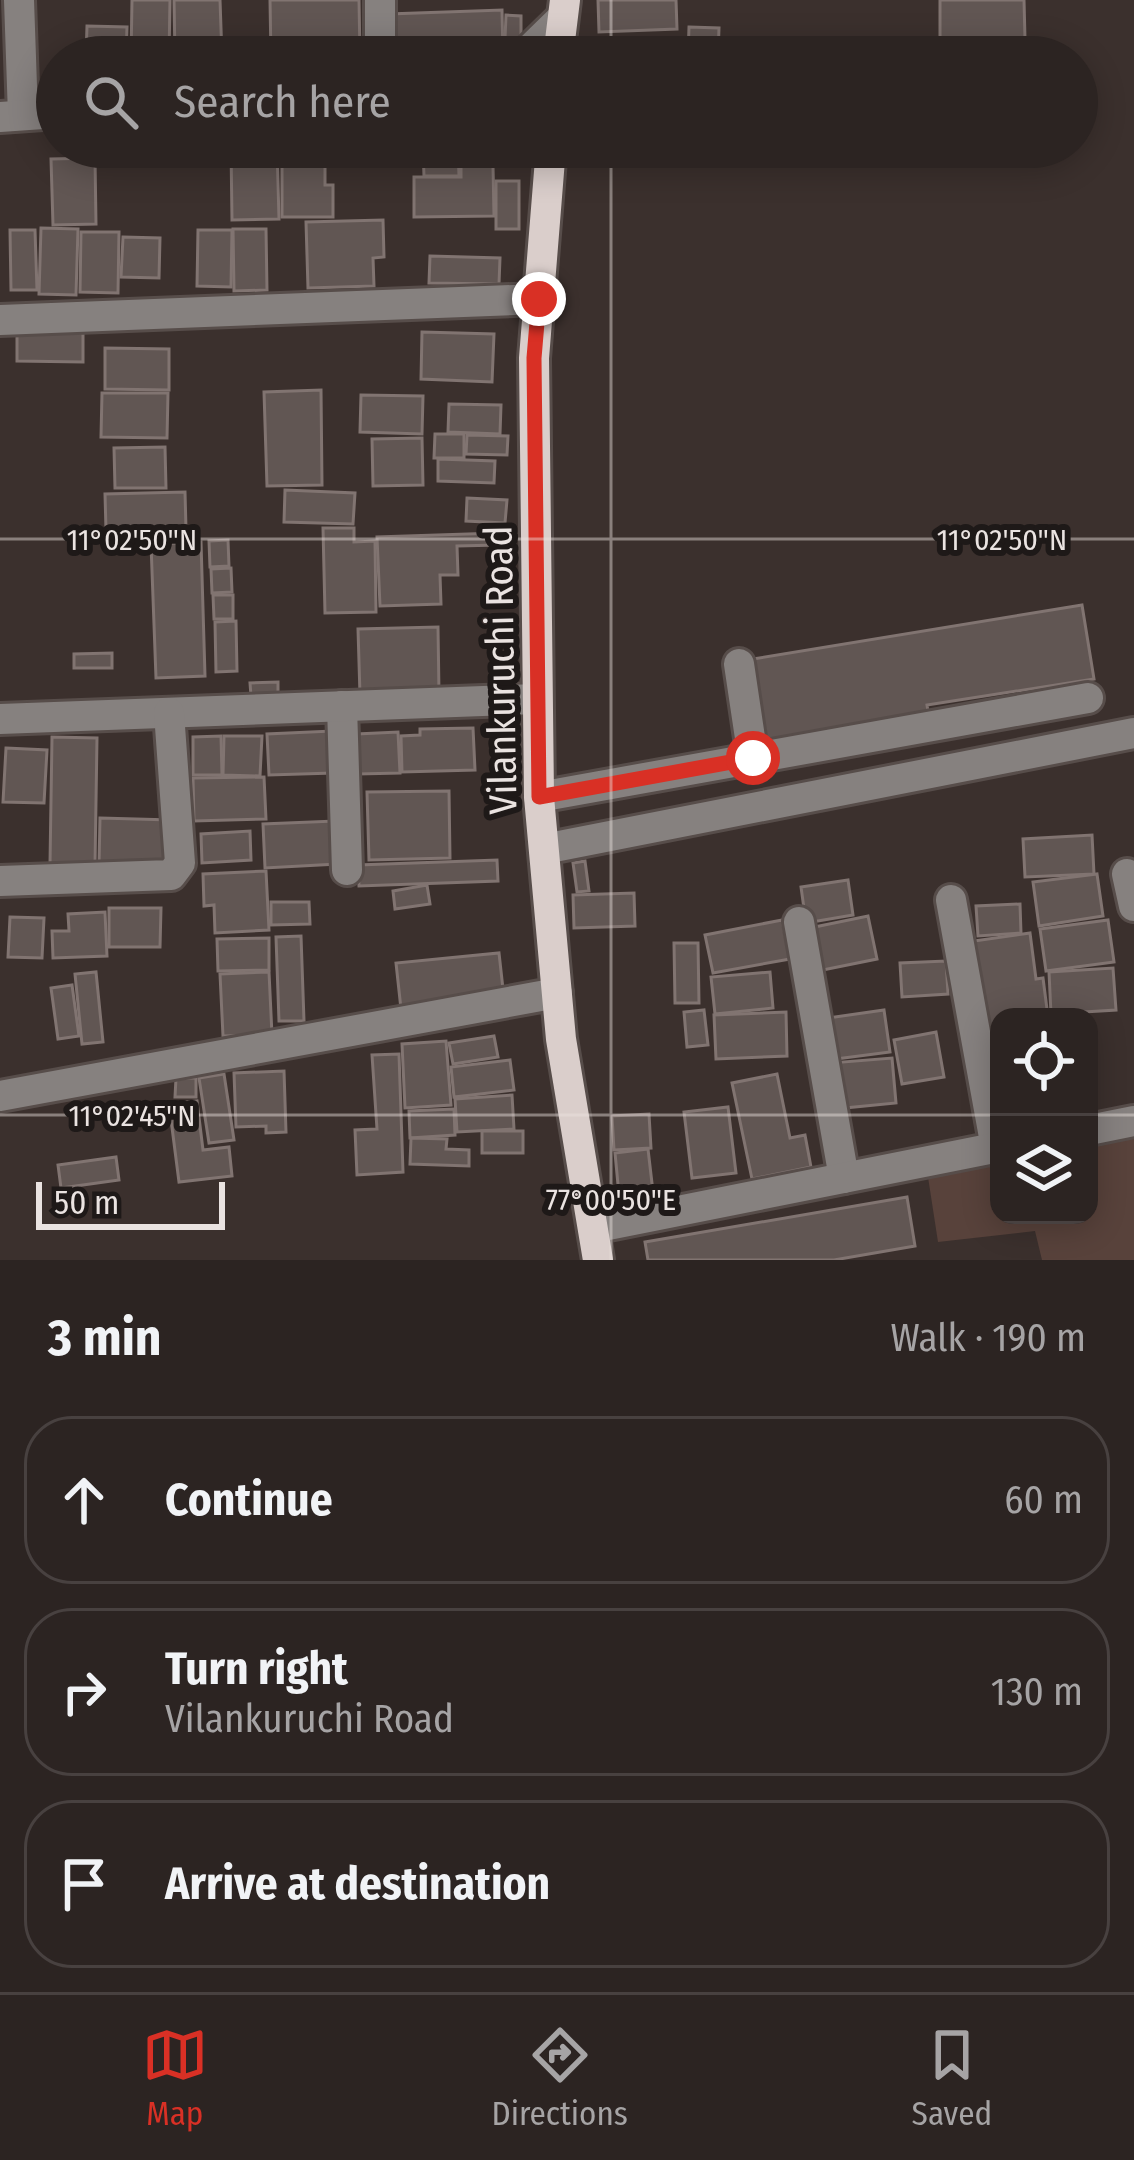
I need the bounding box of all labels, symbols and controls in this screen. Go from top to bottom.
search box [36,36,1098,168]
icon: search [78,69,144,135]
text: Search here [174,75,391,129]
route end [512,272,566,326]
text: 11°02'50"N [67,522,197,558]
text: 11°02'50"N [937,522,1067,558]
street label: Vilankuruchi Road [475,525,527,815]
route start [726,731,780,785]
map controls [990,1008,1098,1224]
button: locate [990,1008,1098,1116]
text: 11°02'45"N [68,1098,196,1134]
button: layers [990,1116,1098,1224]
scale bar [36,1176,225,1229]
text: 77°00'50"E [546,1182,676,1218]
text: 50 m [54,1183,119,1223]
text: 3 min [48,1307,162,1369]
text: Walk · 190 m [891,1315,1086,1361]
icon: ahead [51,1467,117,1533]
text: Continue [165,1473,333,1527]
text: 60 m [1004,1477,1083,1523]
text: Turn right [165,1642,348,1696]
icon: right [51,1659,117,1725]
text: 130 m [991,1669,1083,1715]
text: Vilankuruchi Road [165,1696,454,1742]
icon: arrive [51,1851,117,1917]
text: Arrive at destination [165,1857,550,1911]
tab: Map [142,2022,208,2134]
tab: Directions [491,2022,628,2134]
tab: Saved [912,2022,992,2134]

